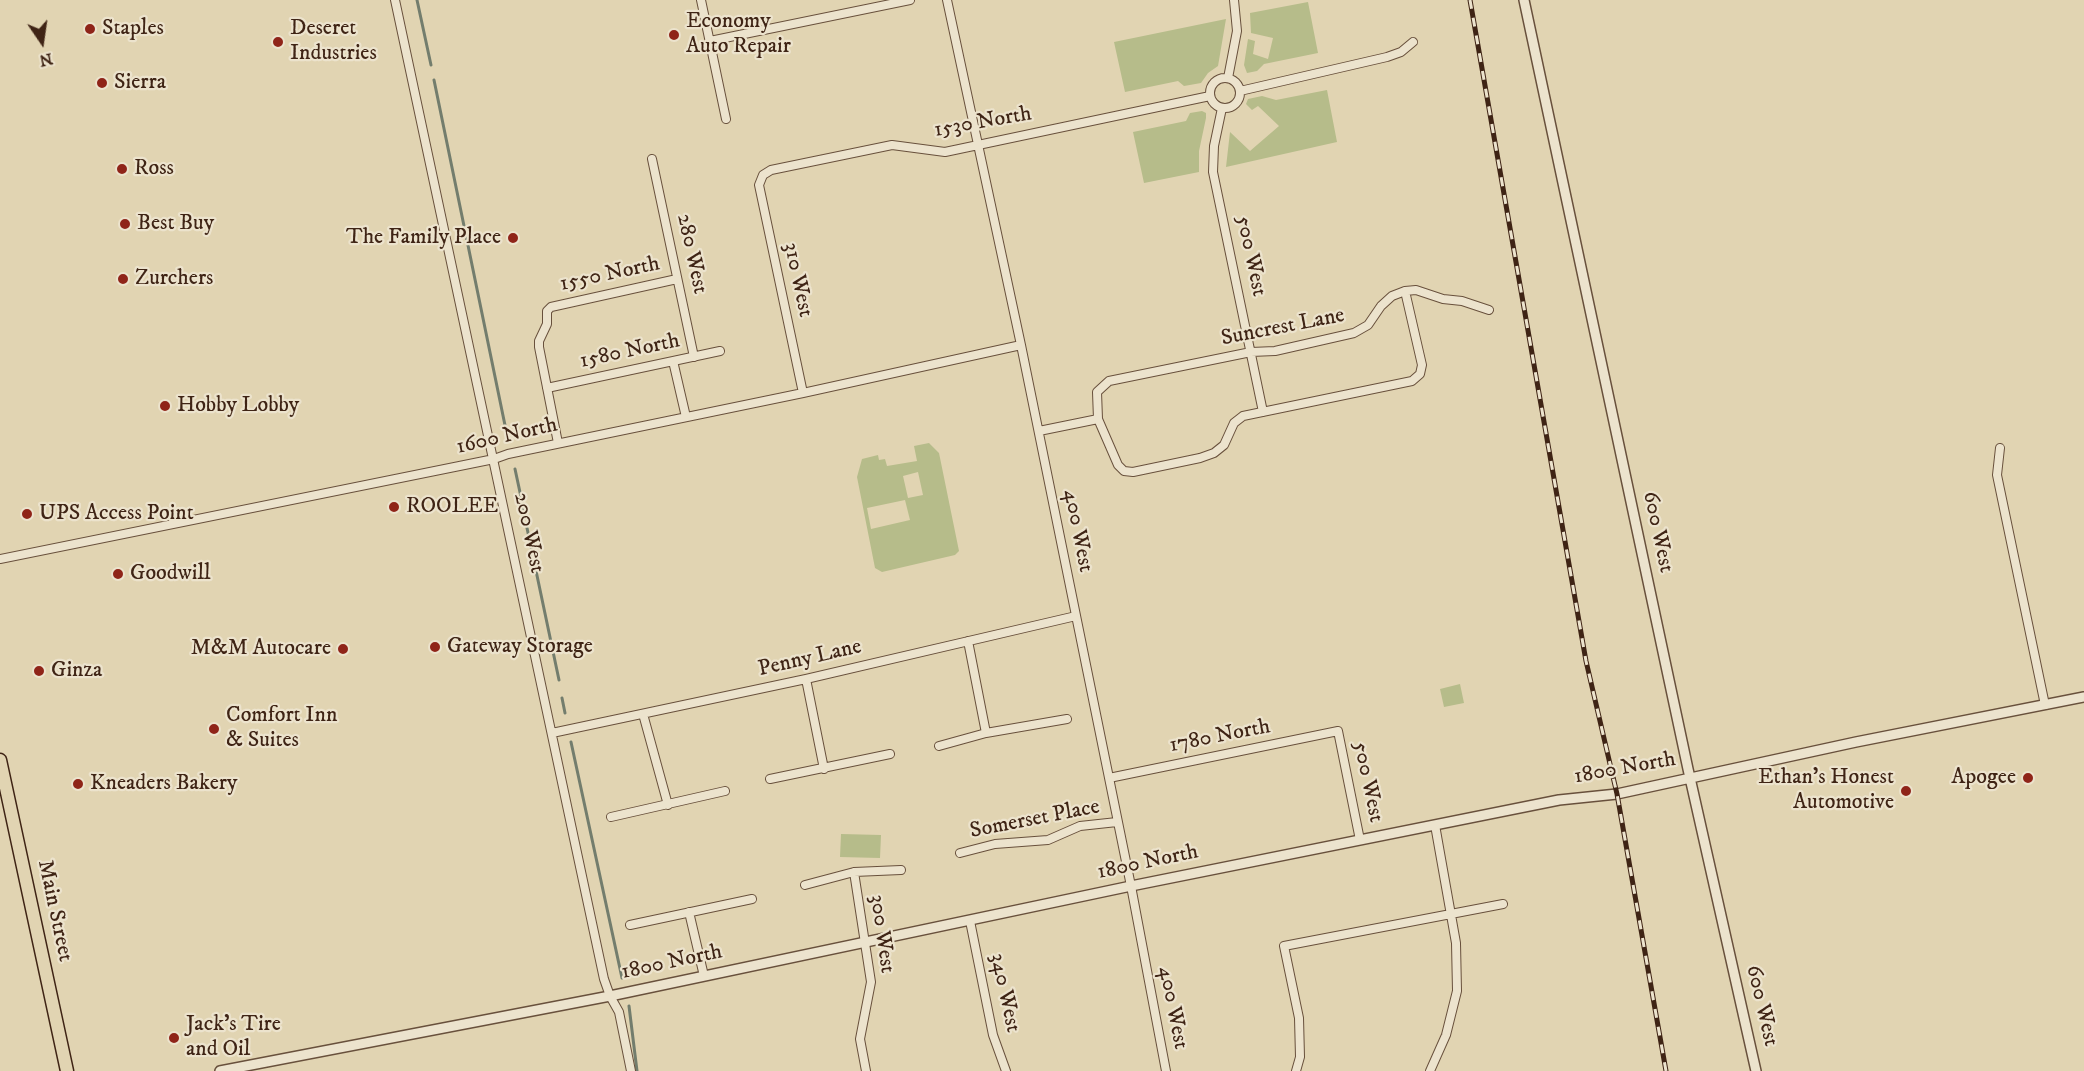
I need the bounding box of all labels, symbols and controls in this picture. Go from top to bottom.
place label: Economy Auto Repair [686,9,791,60]
north arrow [12,12,72,72]
place label: Staples [102,16,164,42]
place label: Deseret Industries [290,16,377,68]
marker: Staples [83,22,97,36]
marker: Economy Auto Repair [667,28,681,42]
marker: Deseret Industries [271,35,285,49]
text: N [37,48,55,71]
place label: Sierra [114,70,166,96]
marker: Sierra [95,76,109,90]
street label: 1530 North [932,101,1034,145]
place label: Ross [134,156,174,182]
marker: Ross [115,162,129,176]
place label: Best Buy [137,211,214,237]
street label: 280 West [670,212,712,296]
street label: 500 West [1229,213,1271,299]
marker: Best Buy [118,217,132,231]
place label: The Family Place [346,225,501,251]
marker: The Family Place [506,231,520,245]
street label: 310 West [776,240,818,320]
street label: 1550 North [558,252,662,298]
place label: Zurchers [135,266,213,292]
marker: Zurchers [116,272,130,286]
street label: Suncrest Lane [1219,303,1347,353]
street label: 1580 North [578,329,682,375]
place label: Hobby Lobby [177,393,299,419]
marker: Hobby Lobby [158,399,172,413]
street label: 1600 North [454,413,560,461]
street label: 400 West [1056,487,1098,575]
street label: 600 West [1636,489,1678,575]
street label: 200 West [507,490,549,576]
place label: ROOLEE [406,494,498,520]
marker: ROOLEE [387,500,401,514]
place label: UPS Access Point [39,501,194,527]
marker: UPS Access Point [20,507,34,521]
place label: Goodwill [130,561,211,587]
marker: Goodwill [111,567,125,581]
place label: Gateway Storage [447,634,593,660]
street label: Penny Lane [756,634,864,684]
place label: M&M Autocare [191,636,331,662]
marker: Gateway Storage [428,640,442,654]
marker: M&M Autocare [336,642,350,656]
place label: Ginza [51,658,102,684]
marker: Ginza [32,664,46,678]
place label: Comfort Inn & Suites [226,703,337,754]
street label: 1780 North [1167,714,1273,760]
marker: Comfort Inn & Suites [207,722,221,736]
street label: 500 West [1346,739,1388,825]
street label: 1800 North [1572,747,1678,791]
place label: Ethan's Honest Automotive [1758,765,1894,816]
place label: Apogee [1951,765,2016,791]
place label: Kneaders Bakery [90,771,237,797]
marker: Apogee [2021,771,2035,785]
marker: Kneaders Bakery [71,777,85,791]
marker: Ethan's Honest Automotive [1899,784,1913,798]
street label: Somerset Place [968,795,1102,845]
street label: 1800 North [1095,839,1201,887]
street label: Main Street [30,858,78,964]
street label: 300 West [862,893,900,975]
street label: 1800 North [619,939,725,987]
street label: 340 West [983,951,1025,1035]
street label: 600 West [1739,963,1783,1049]
street label: 400 West [1151,964,1193,1052]
place label: Jack's Tire and Oil [186,1012,281,1064]
marker: Jack's Tire and Oil [167,1031,181,1045]

